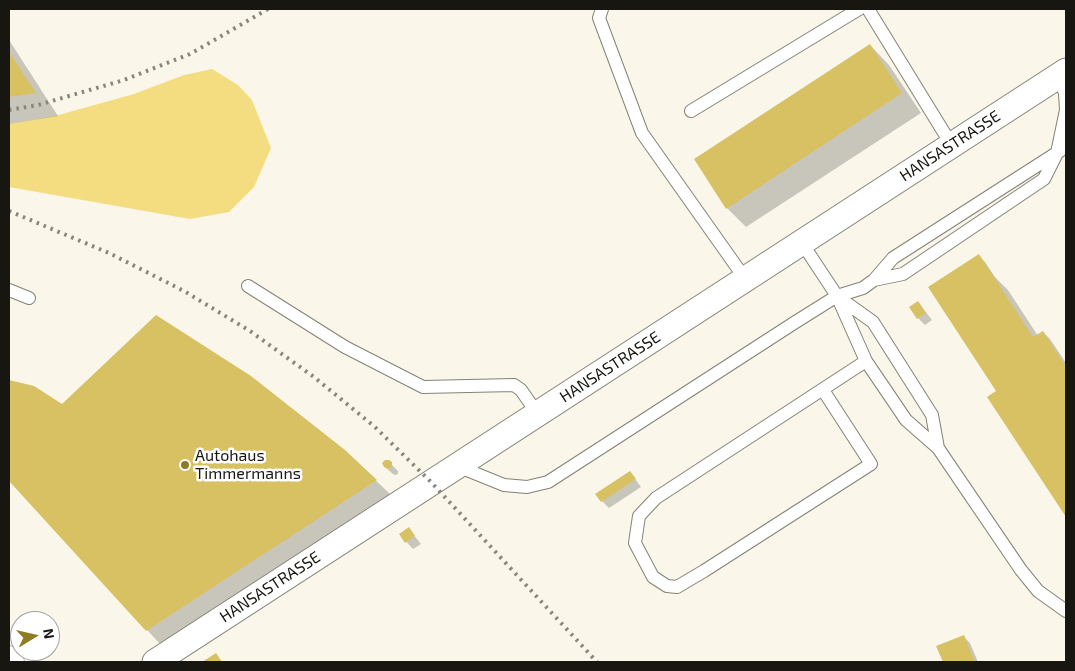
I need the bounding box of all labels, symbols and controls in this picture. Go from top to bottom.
street label: HANSASTRASSE [896,106,1004,186]
street label: HANSASTRASSE [556,327,664,407]
place label: Autohaus Timmermanns [195,446,301,484]
marker: Autohaus Timmermanns [179,459,191,471]
street label: HANSASTRASSE [216,547,324,627]
north arrow [10,611,60,661]
text: N [40,627,59,640]

